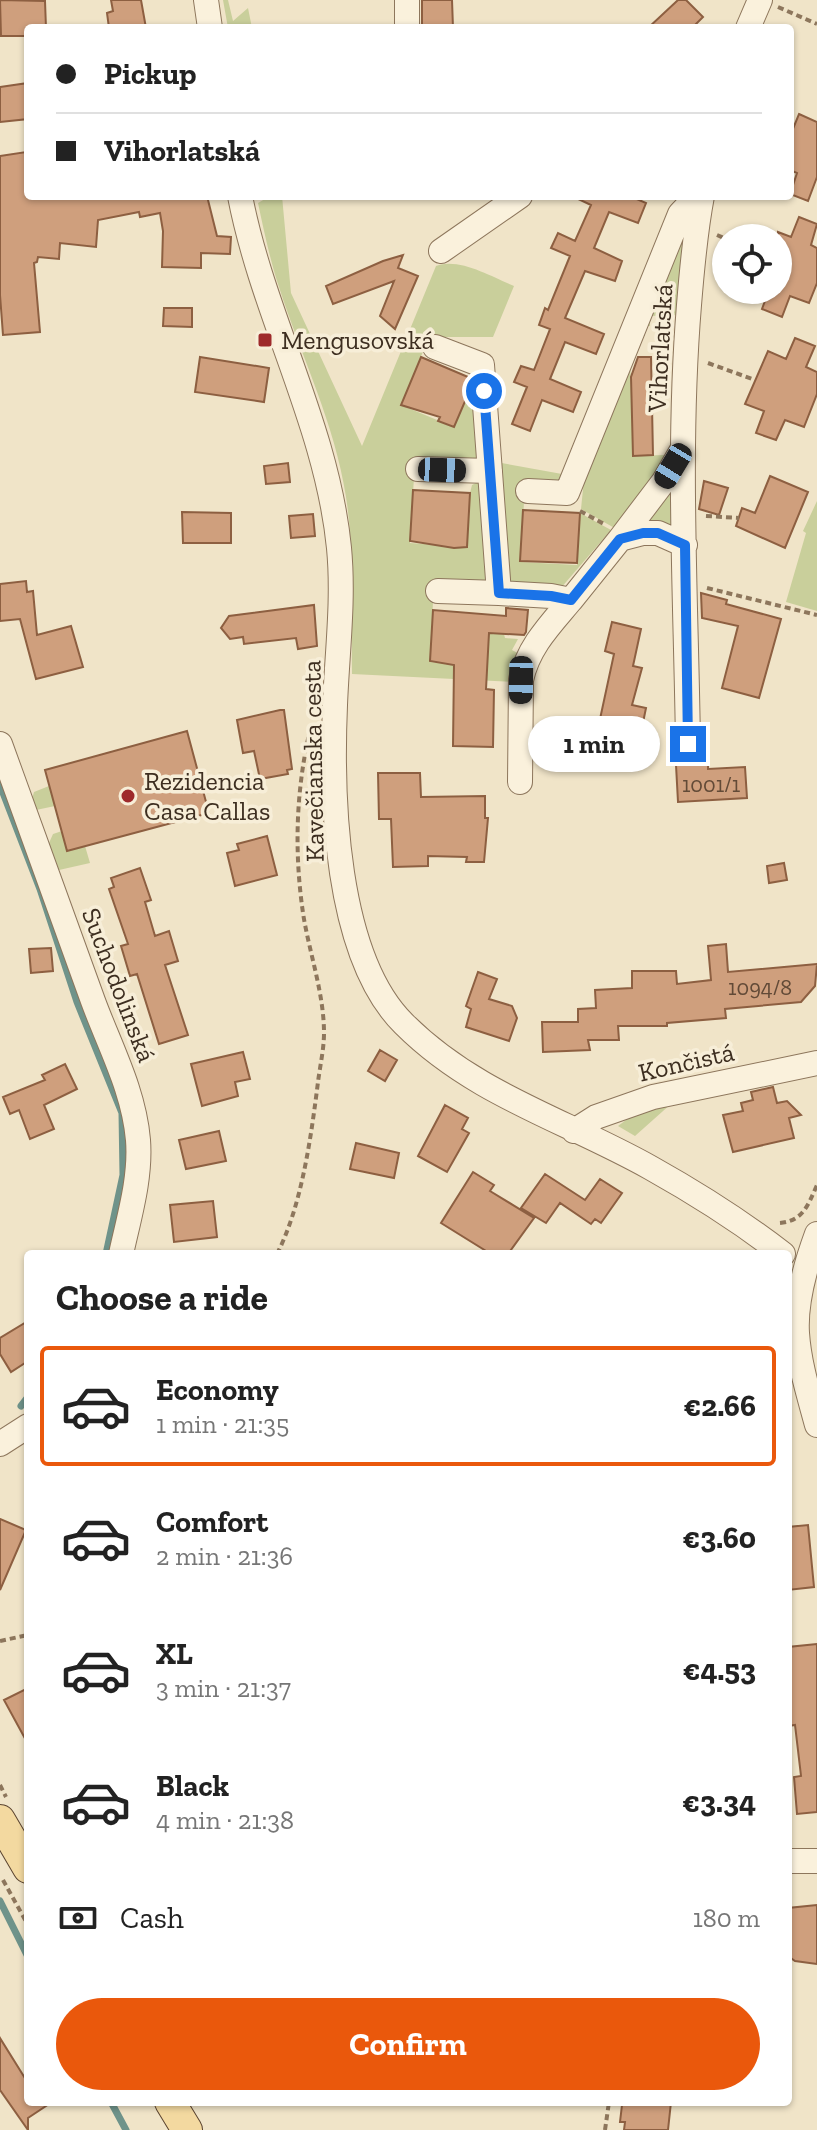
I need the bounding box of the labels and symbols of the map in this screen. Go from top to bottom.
street label: Vihorlatská [641,282,679,414]
place label: Mengusovská [281,324,434,356]
marker: Mengusovská [256,331,274,349]
route start [466,373,502,409]
car [650,439,696,493]
car [418,457,466,483]
car [509,656,533,704]
street label: Kavečianska cesta [295,659,331,862]
callout: 1 min [528,716,660,772]
route end [670,726,706,762]
place label: Rezidencia Casa Callas [144,765,270,827]
house number: 1001/1 [682,771,741,798]
marker: Rezidencia Casa Callas [119,787,137,805]
street label: Suchodolinská [75,903,163,1067]
house number: 1094/8 [728,974,792,1001]
street label: Končistá [635,1035,737,1089]

